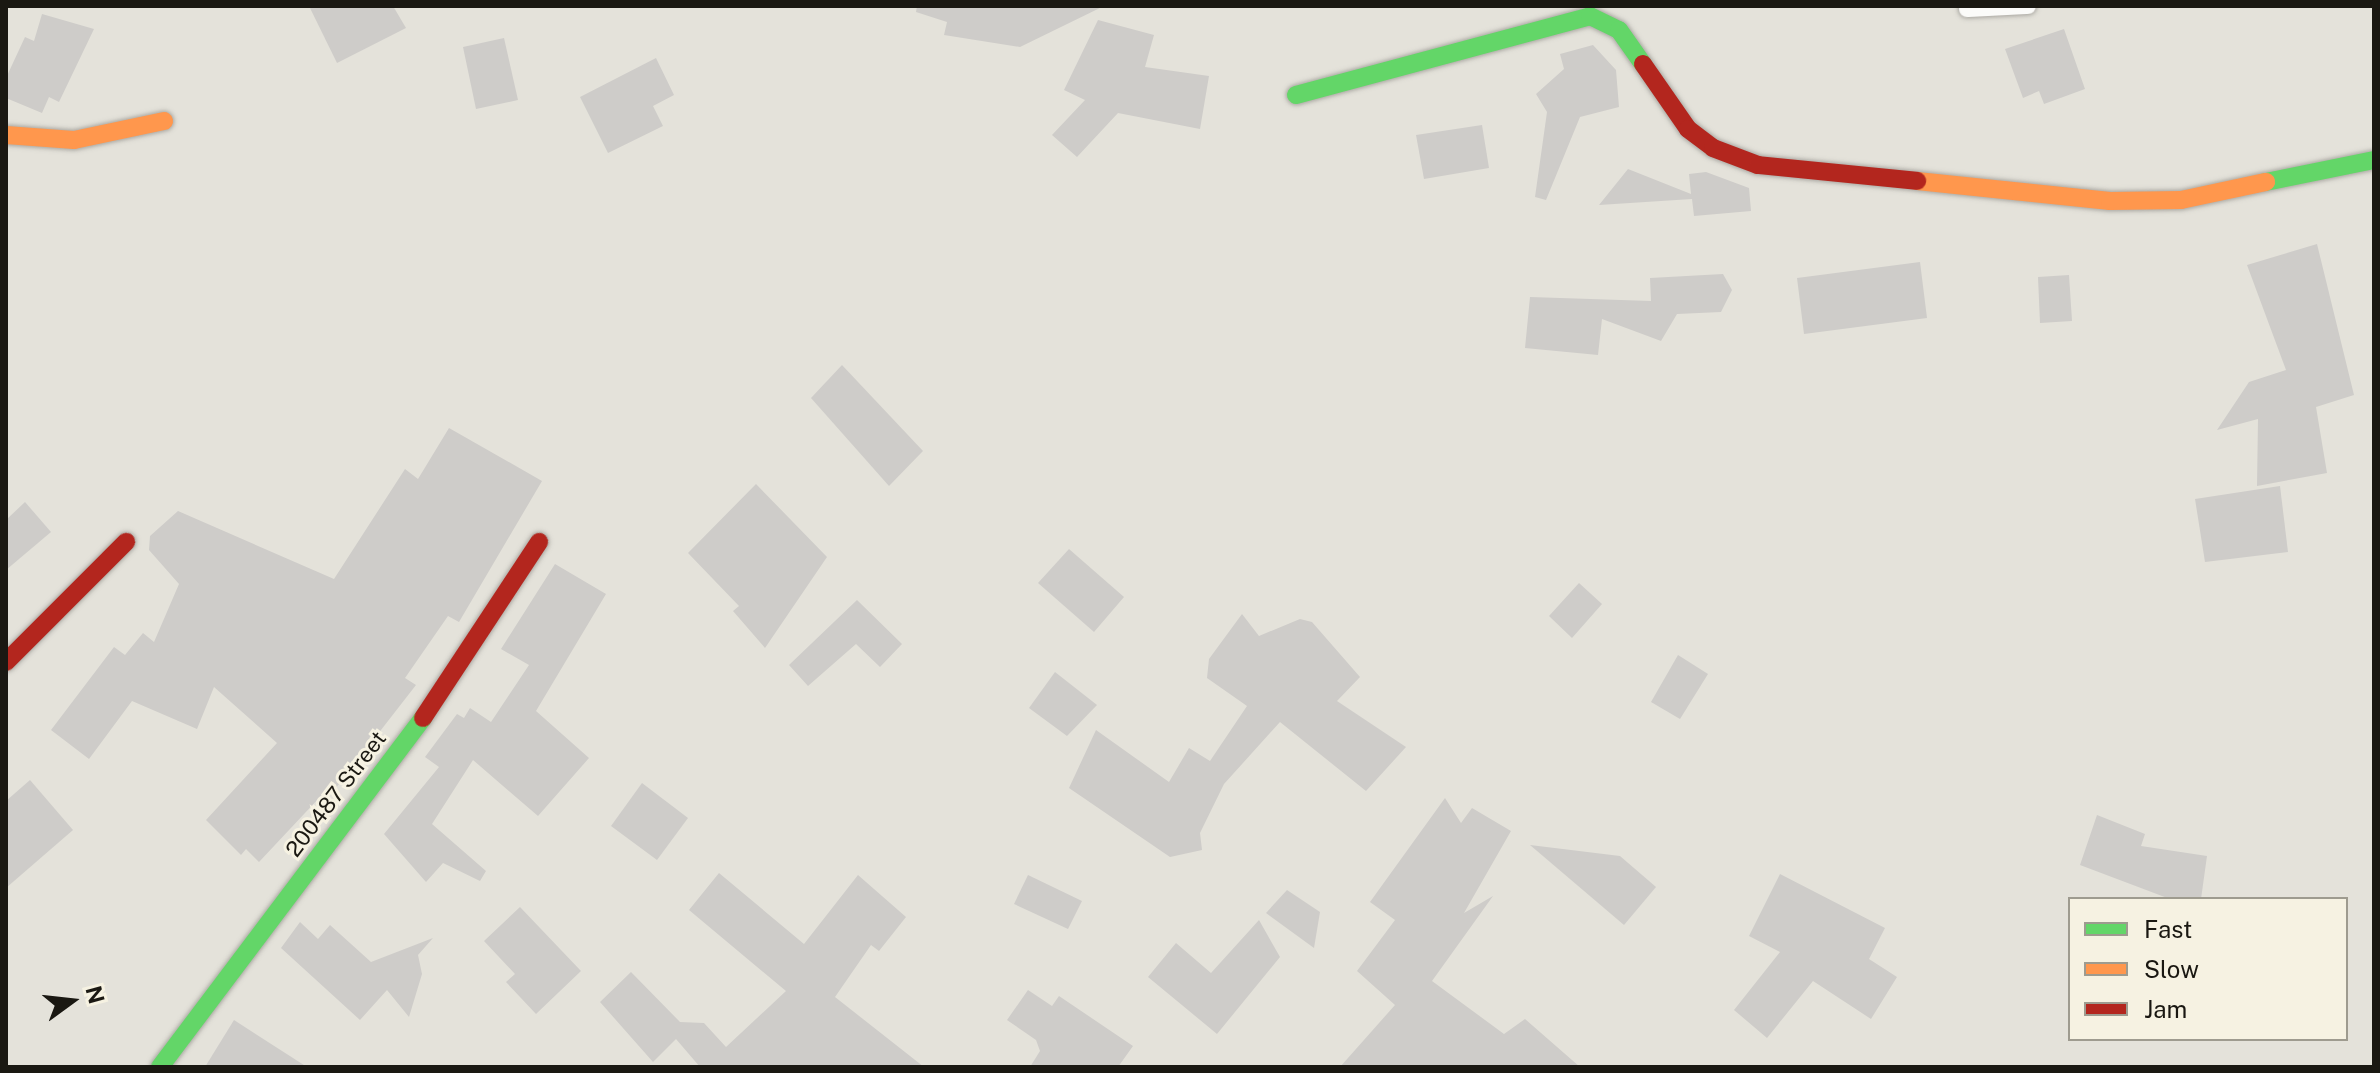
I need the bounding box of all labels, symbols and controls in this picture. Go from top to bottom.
street label: 200487 Street [280,726,392,862]
legend [2068,897,2348,1041]
text: Fast [2144,915,2192,943]
text: Slow [2144,955,2199,983]
north arrow [32,961,112,1041]
text: N [80,983,110,1006]
text: Jam [2144,995,2187,1023]

